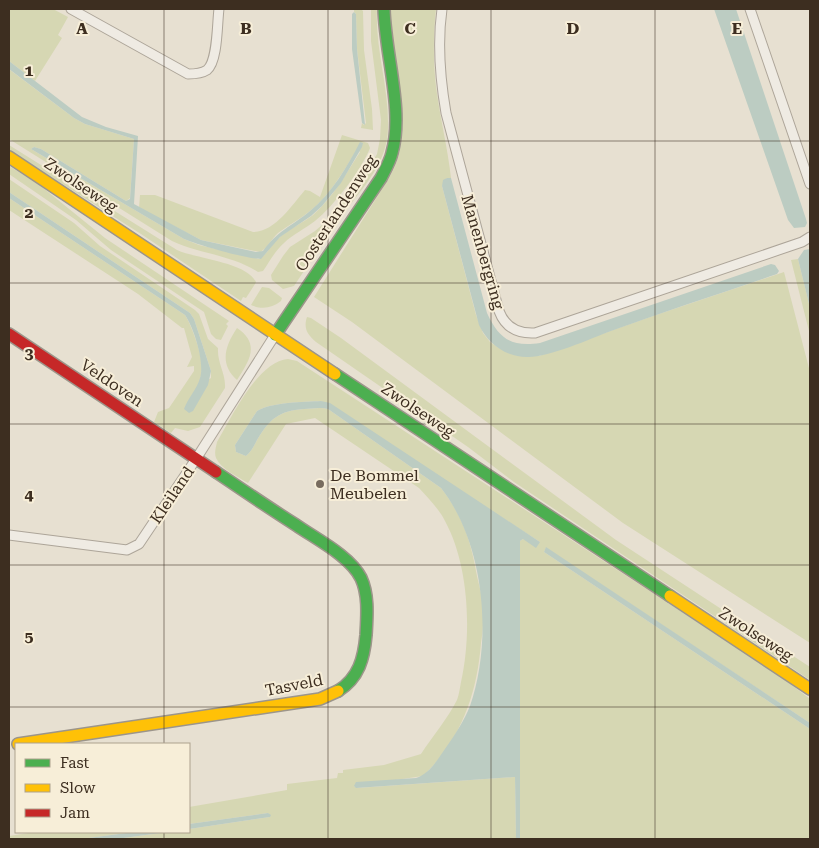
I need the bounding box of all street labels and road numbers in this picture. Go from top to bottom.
street label: Oosterlandenweg [291,150,381,275]
street label: Zwolseweg [41,154,122,217]
street label: Manenbergring [458,192,509,312]
street label: Veldoven [77,355,147,411]
street label: Zwolseweg [378,379,459,442]
street label: Kleiland [146,463,198,527]
street label: Zwolseweg [715,603,797,665]
street label: Tasveld [263,670,325,700]

